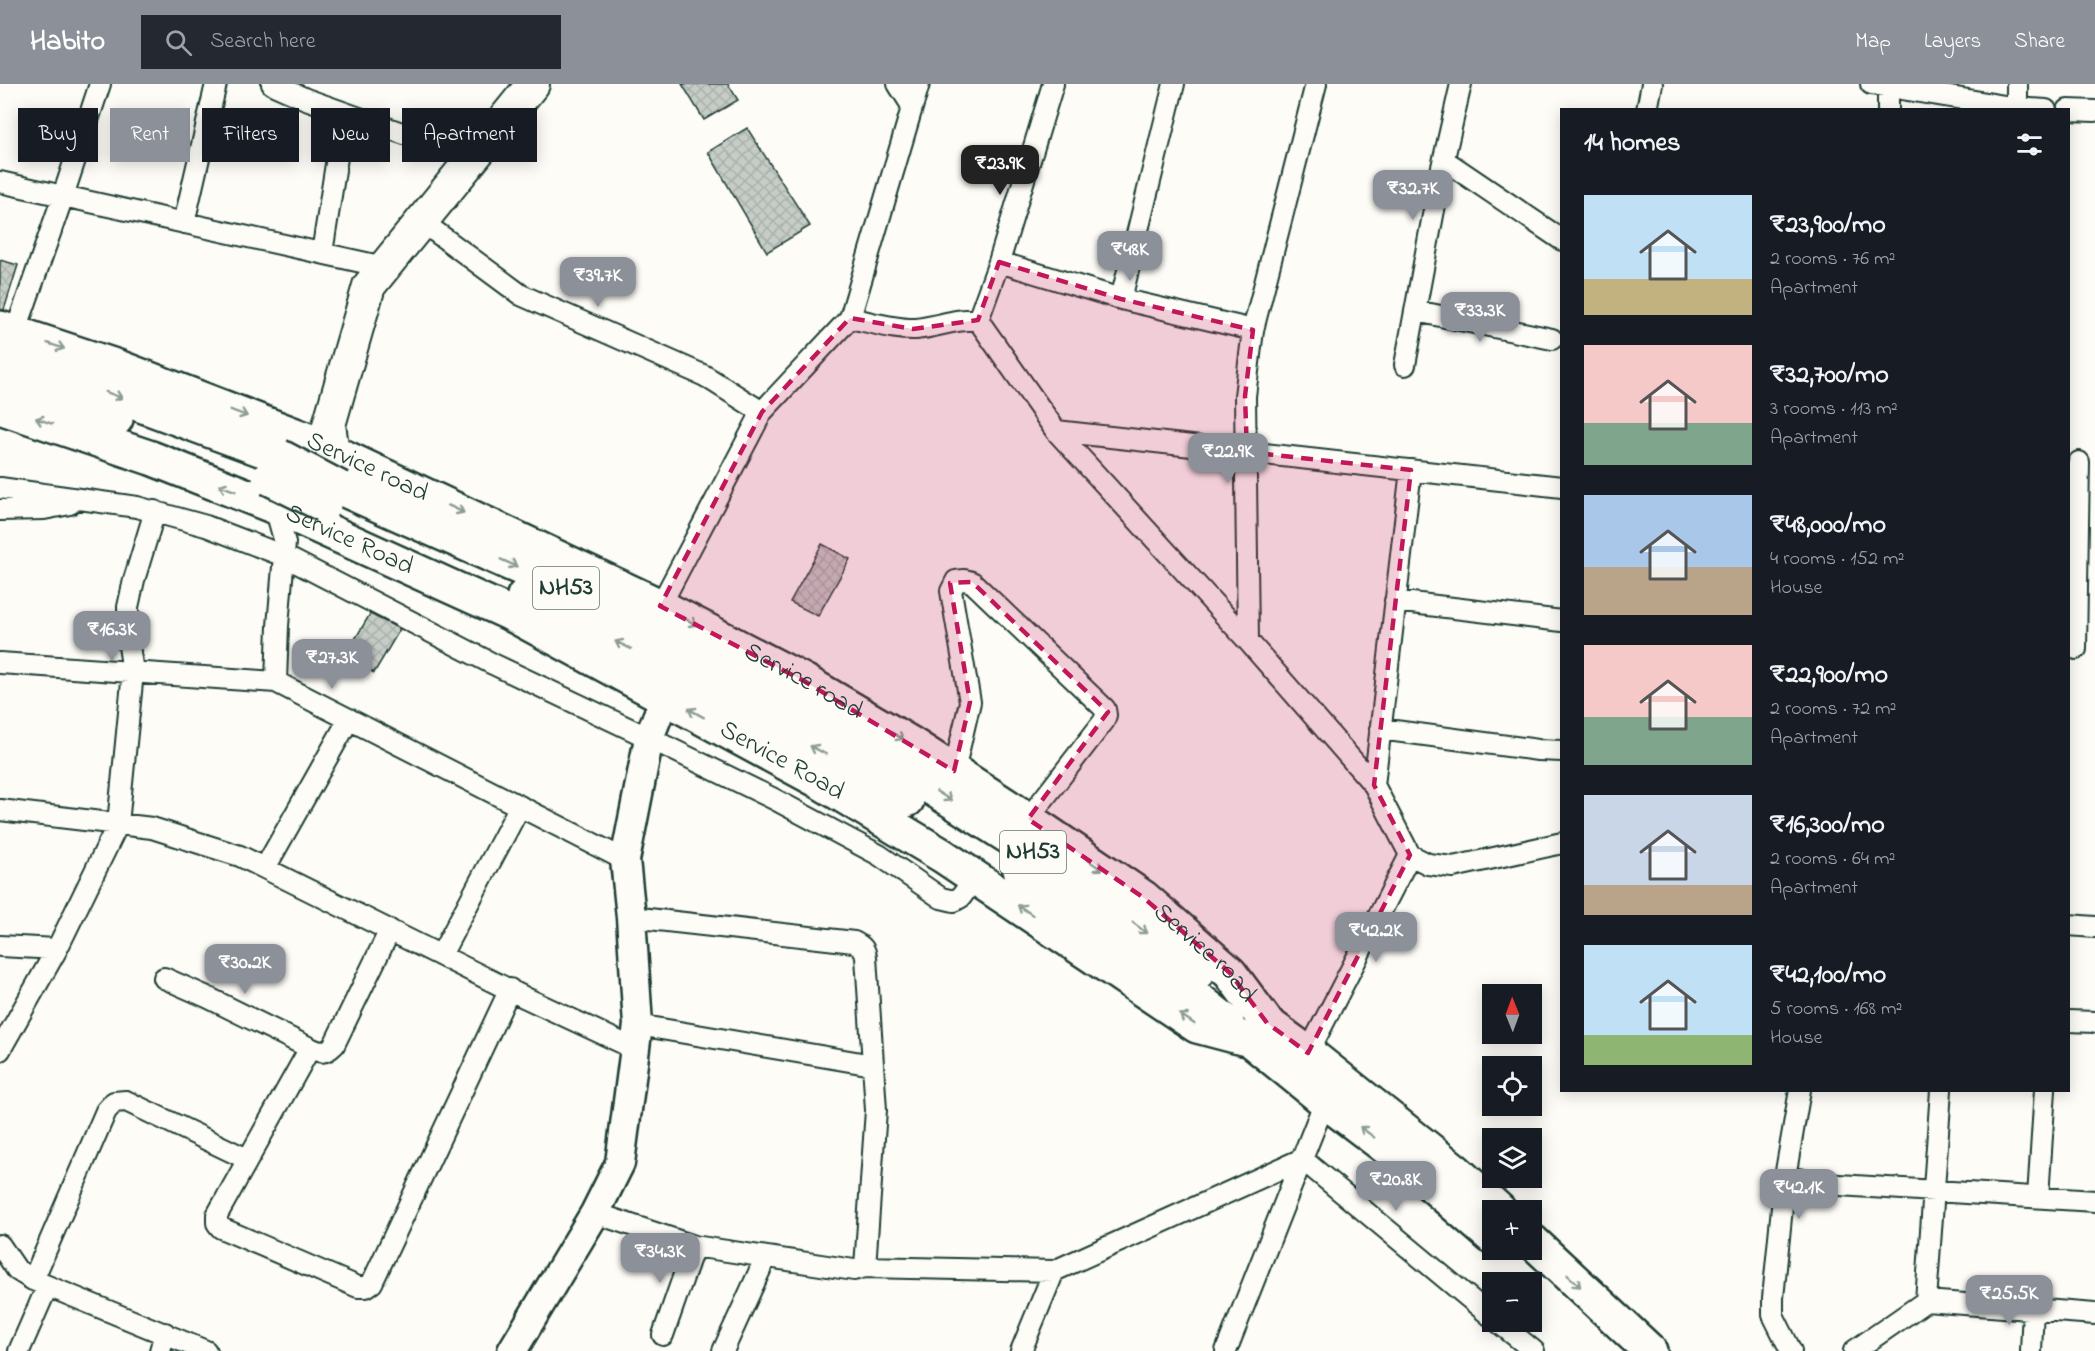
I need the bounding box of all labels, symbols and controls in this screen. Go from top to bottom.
search box [141,15,561,69]
text: Habito [30,22,105,63]
icon: search [162,26,195,59]
text: Search here [210,26,316,58]
text: Map [1855,27,1891,57]
text: Layers [1924,27,1981,57]
text: Share [2014,27,2065,57]
chip: Buy [18,108,98,162]
chip: Rent [110,108,190,162]
chip: Filters [202,108,299,162]
chip: New [311,108,390,162]
chip: Apartment [402,108,537,162]
text: 14 homes [1584,125,1680,163]
icon: filters [2013,128,2046,161]
pin: ₹23.9K [951,145,1049,196]
text: ₹23.9K [975,150,1025,179]
pin: ₹32.7K [1364,170,1462,221]
text: ₹32.7K [1387,175,1439,204]
text: ₹23,900/mo [1770,207,1886,245]
icon: home [1632,219,1704,291]
pin: ₹48K [1094,231,1166,282]
text: ₹48K [1111,236,1149,265]
text: 2 rooms · 76 m² [1770,245,1895,274]
pin: ₹39.7K [549,257,647,308]
text: ₹39.7K [574,262,622,291]
text: Apartment [1770,274,1858,303]
pin: ₹33.3K [1431,292,1529,343]
text: ₹33.3K [1455,297,1505,326]
one-way arrow [46,341,65,352]
text: ₹32,700/mo [1770,357,1889,395]
icon: home [1632,369,1704,441]
one-way arrow [104,390,123,401]
text: 3 rooms · 113 m² [1770,395,1898,424]
one-way arrow [229,408,248,419]
one-way arrow [35,415,54,426]
street label: Service road [300,423,435,513]
text: Apartment [1770,424,1858,453]
pin: ₹22.9K [1179,433,1277,484]
text: ₹22.9K [1202,438,1254,467]
one-way arrow [219,482,237,493]
street label: Service Road [279,495,420,586]
one-way arrow [447,504,465,516]
text: ₹48,000/mo [1770,507,1886,545]
icon: home [1632,519,1704,591]
text: 4 rooms · 152 m² [1770,545,1904,574]
one-way arrow [499,558,517,569]
road number: NH53 [533,567,599,609]
text: House [1770,574,1823,603]
pin: ₹16.3K [63,611,161,662]
text: ₹16.3K [87,616,137,645]
one-way arrow [679,616,697,627]
street label: Service road [737,634,870,731]
pin: ₹27.3K [283,639,381,690]
one-way arrow [615,639,633,651]
text: ₹27.3K [306,644,358,673]
text: ₹22,900/mo [1770,657,1888,695]
icon: home [1632,669,1704,741]
text: 2 rooms · 72 m² [1770,695,1897,724]
one-way arrow [688,707,705,719]
street label: Service Road [712,711,852,811]
text: Apartment [1770,724,1858,753]
one-way arrow [887,729,904,741]
one-way arrow [810,744,828,755]
one-way arrow [935,789,952,802]
text: ₹16,300/mo [1770,807,1885,845]
icon: home [1632,819,1704,891]
road number: NH53 [1000,831,1066,873]
text: 2 rooms · 64 m² [1770,845,1895,874]
one-way arrow [1086,858,1103,871]
text: Apartment [1770,874,1858,903]
street label: Service road [1144,895,1265,1012]
one-way arrow [1017,904,1034,916]
pin: ₹42.2K [1327,912,1425,963]
text: ₹42.2K [1349,917,1403,946]
one-way arrow [1132,921,1148,934]
pin: ₹30.2K [196,944,294,995]
text: ₹30.2K [219,949,271,978]
text: ₹42,100/mo [1770,957,1886,995]
icon: home [1632,969,1704,1041]
north arrow [1482,984,1542,1044]
map controls [1482,984,1542,1332]
text: 5 rooms · 168 m² [1770,995,1903,1024]
one-way arrow [1179,1013,1196,1025]
text: House [1770,1024,1823,1053]
button: locate [1482,1056,1542,1116]
one-way arrow [1359,1126,1375,1139]
button: layers [1482,1128,1542,1188]
pin: ₹20.8K [1347,1161,1445,1212]
text: ₹20.8K [1370,1166,1422,1195]
pin: ₹42.1K [1750,1169,1848,1220]
text: ₹42.1K [1774,1174,1824,1203]
button: + [1482,1200,1542,1260]
pin: ₹34.3K [611,1233,709,1284]
text: ₹34.3K [635,1238,685,1267]
button: − [1482,1272,1542,1332]
one-way arrow [1567,1274,1582,1288]
pin: ₹25.5K [1960,1275,2058,1326]
text: ₹25.5K [1980,1280,2038,1309]

